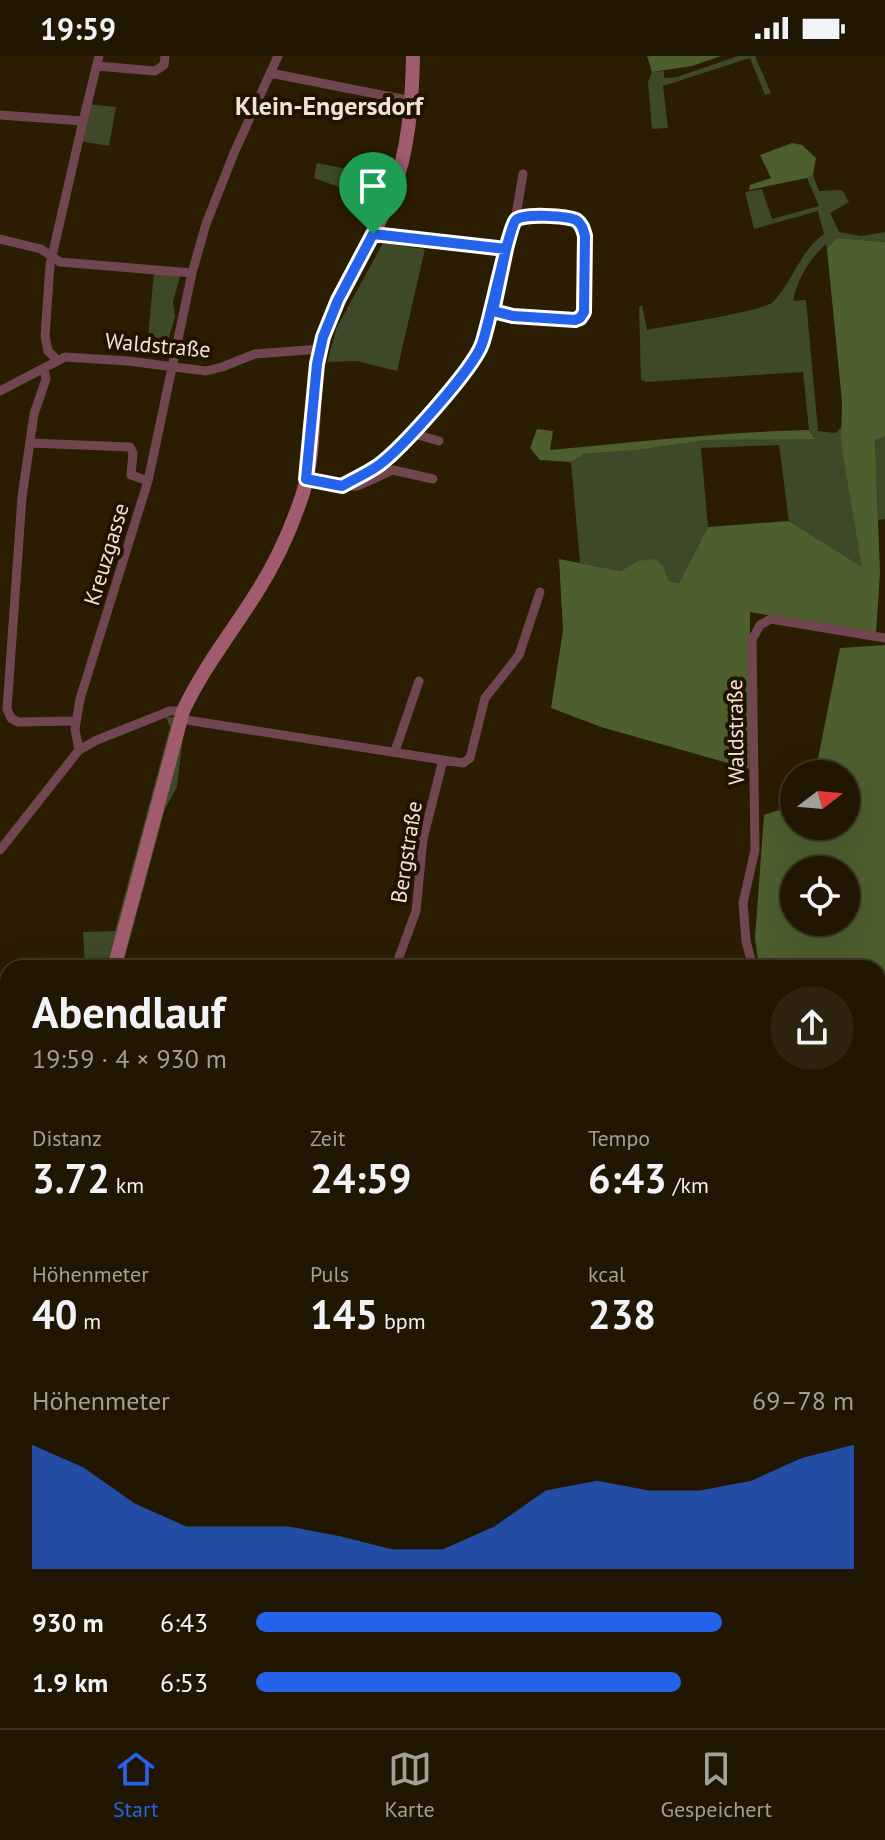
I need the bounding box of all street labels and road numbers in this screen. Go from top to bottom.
street label: Waldstraße [104,326,212,364]
street label: Kreuzgasse [77,500,135,608]
street label: Waldstraße [720,679,750,785]
street label: Bergstraße [384,799,428,905]

